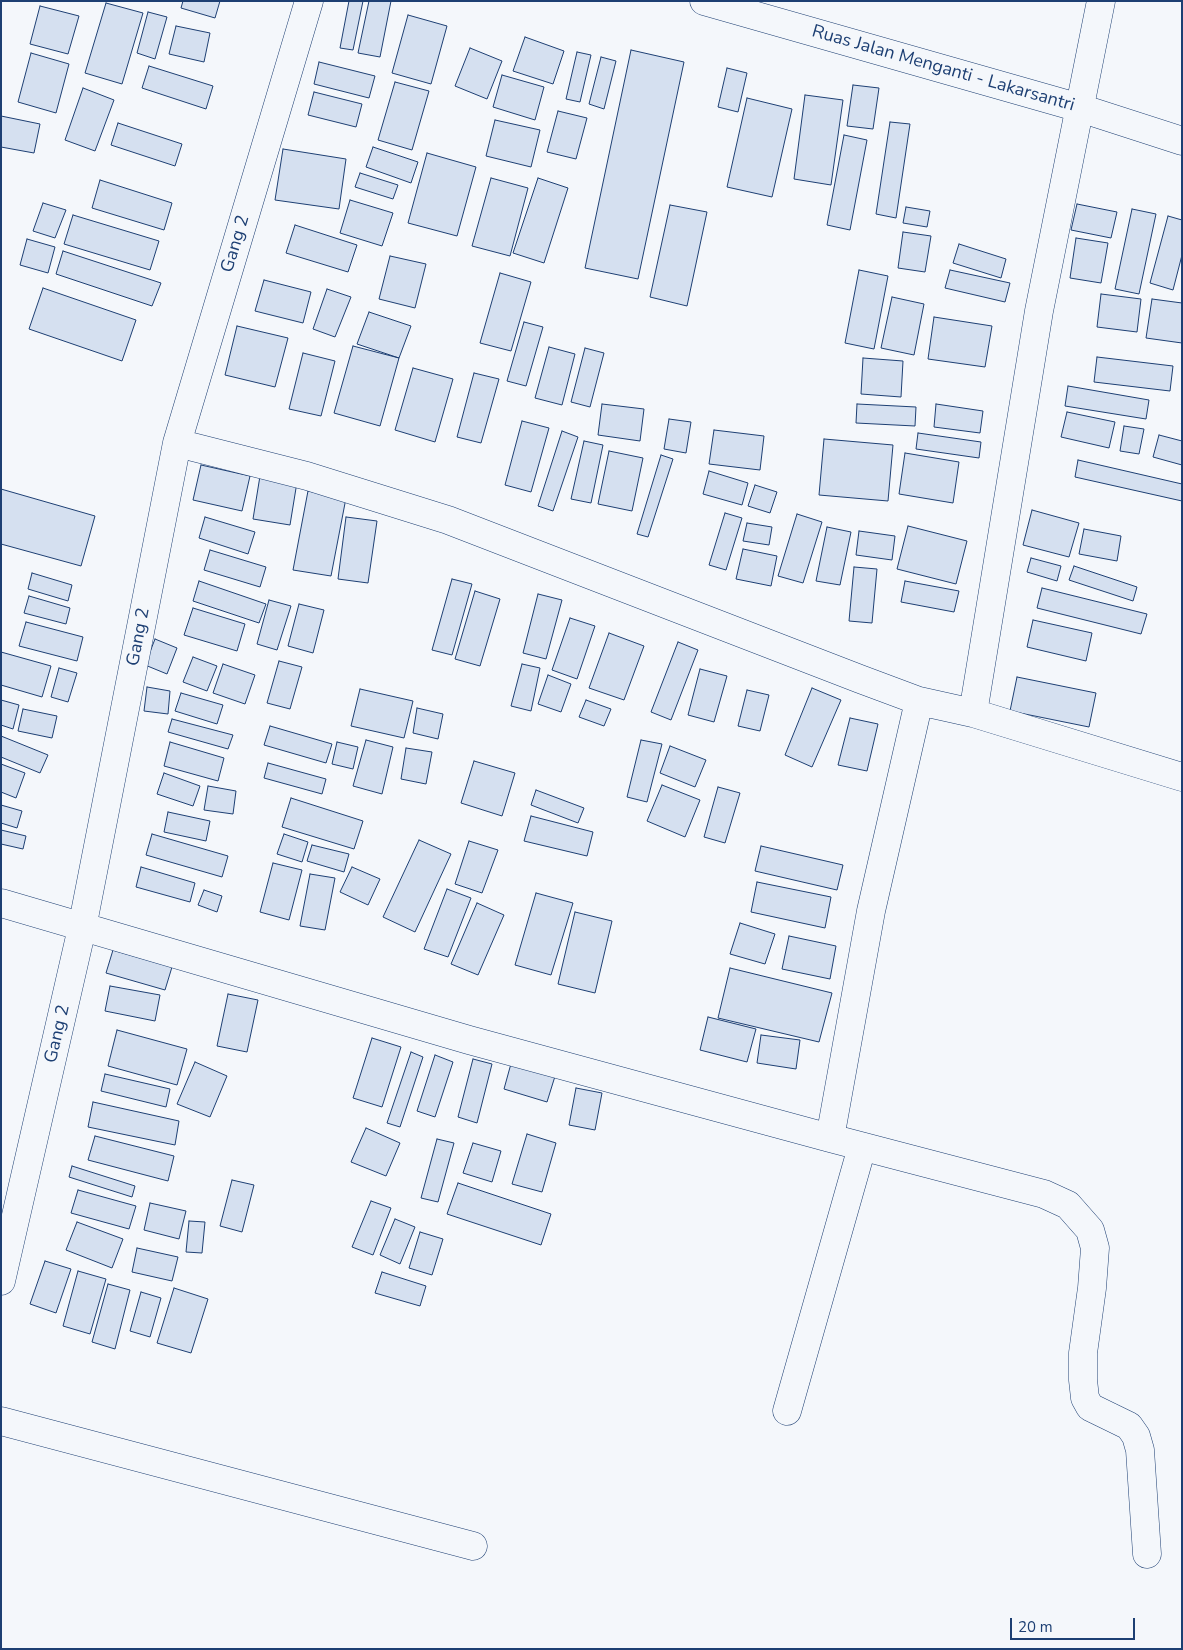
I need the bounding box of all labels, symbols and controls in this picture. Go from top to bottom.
street label: Ruas Jalan Menganti - Lakarsantri [809,21,1077,117]
street label: Gang 2 [217,213,255,275]
street label: Gang 2 [123,606,155,668]
street label: Gang 2 [41,1003,75,1065]
scale bar [1013,1608,1138,1640]
text: 20 m [1018,1617,1053,1637]

